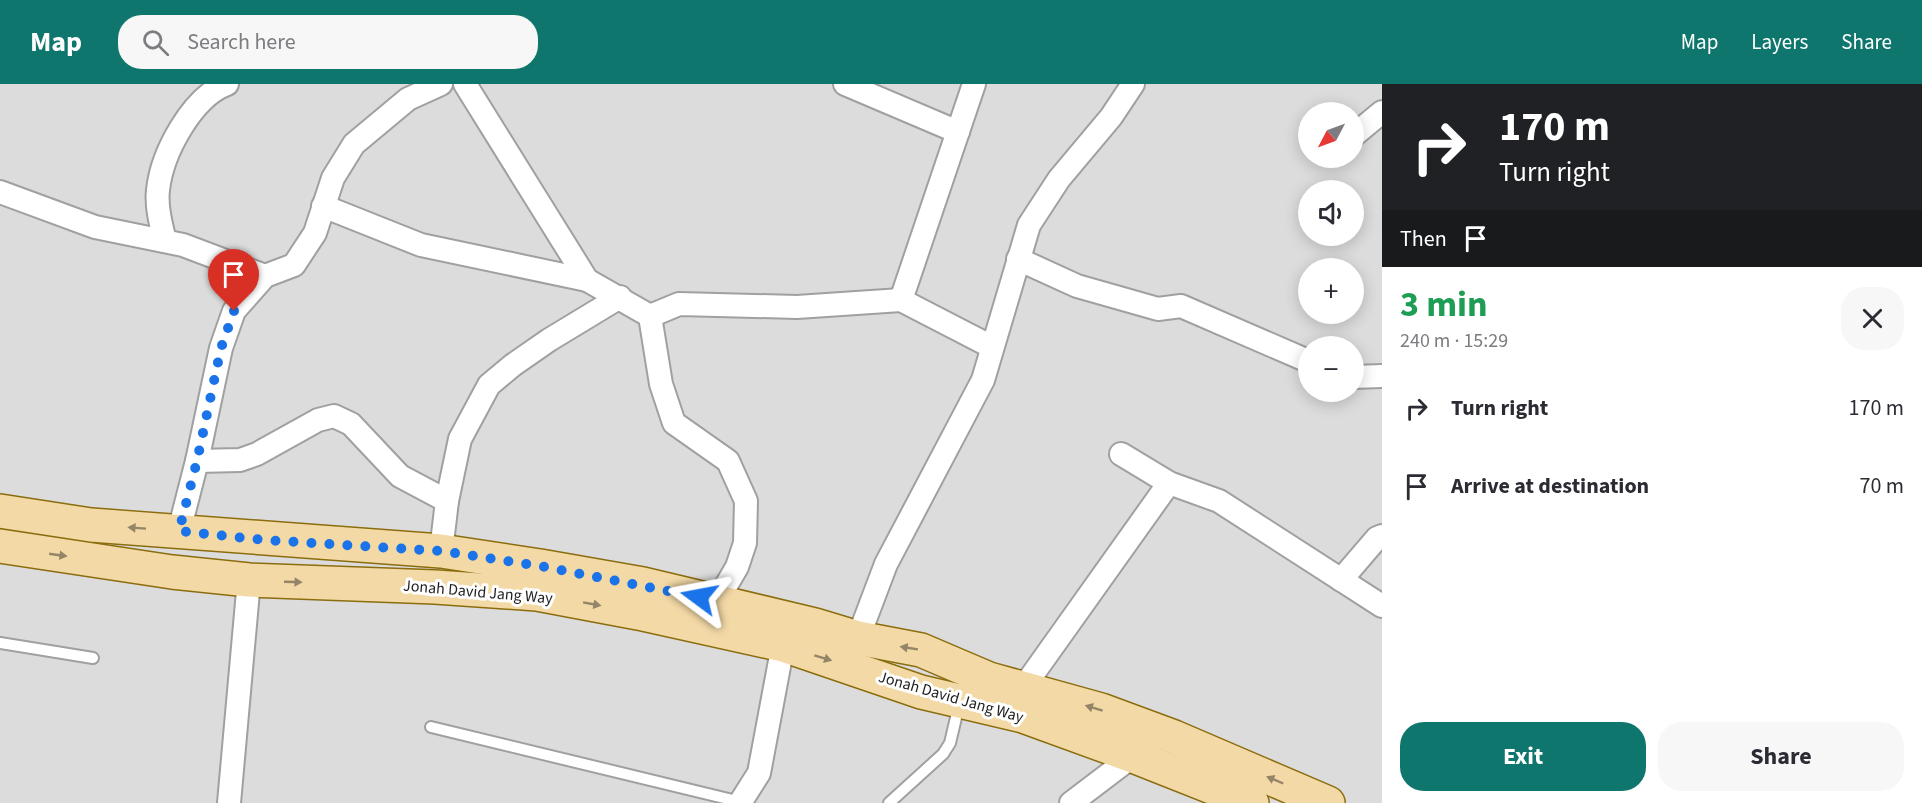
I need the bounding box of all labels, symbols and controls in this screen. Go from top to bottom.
search box [118,15,538,69]
text: Map [30,22,82,62]
icon: search [139,26,172,59]
text: Search here [187,26,296,58]
text: Map [1681,27,1718,57]
text: Layers [1751,27,1808,57]
text: Share [1841,27,1892,57]
text: 170 m [1499,97,1610,157]
north arrow [1298,102,1364,168]
map controls [1298,102,1364,402]
icon: right [1400,108,1478,186]
text: Turn right [1499,153,1610,192]
button: sound [1298,180,1364,246]
icon: arrive [1459,222,1492,255]
text: Then [1400,223,1447,255]
pin [208,249,259,311]
icon: arrive [217,258,250,291]
button: + [1298,258,1364,324]
text: 3 min [1400,279,1488,330]
button: close [1841,287,1904,350]
text: 240 m · 15:29 [1400,327,1508,355]
button: − [1298,336,1364,402]
icon: right [1400,392,1433,425]
text: Turn right [1451,392,1548,424]
text: 170 m [1849,392,1904,424]
icon: arrive [1400,470,1433,503]
text: Arrive at destination [1451,470,1649,502]
text: 70 m [1859,470,1904,502]
one-way arrow [127,524,146,533]
one-way arrow [48,550,67,559]
position arrow [667,565,731,629]
street label: Jonah David Jang Way [402,575,554,610]
one-way arrow [284,577,303,586]
one-way arrow [583,600,602,609]
one-way arrow [899,643,918,652]
one-way arrow [814,654,832,663]
street label: Jonah David Jang Way [876,666,1027,728]
one-way arrow [1084,703,1102,712]
button: Exit [1400,722,1646,791]
button: Share [1658,722,1904,791]
one-way arrow [1265,775,1283,785]

